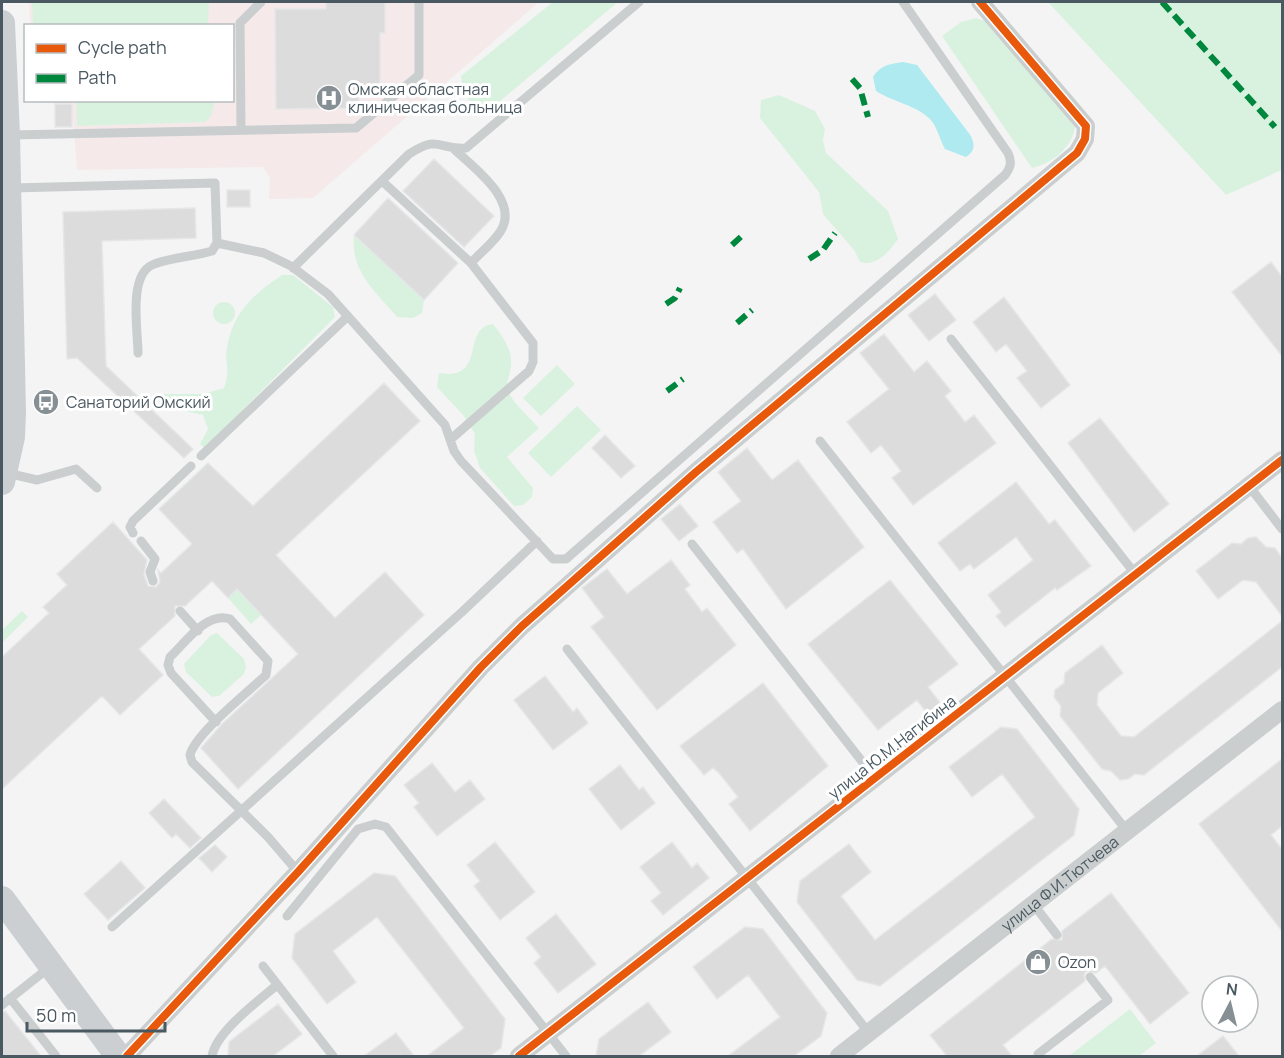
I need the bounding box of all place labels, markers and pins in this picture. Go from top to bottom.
place label: Омская областная клиническая больница [348,78,522,118]
hospital icon: Омская областная клиническая больница [314,83,344,113]
bus stop icon: Санаторий Омский [31,387,61,417]
place label: Санаторий Омский [66,391,211,413]
shop icon: Ozon [1023,947,1053,977]
place label: Ozon [1058,951,1096,973]

